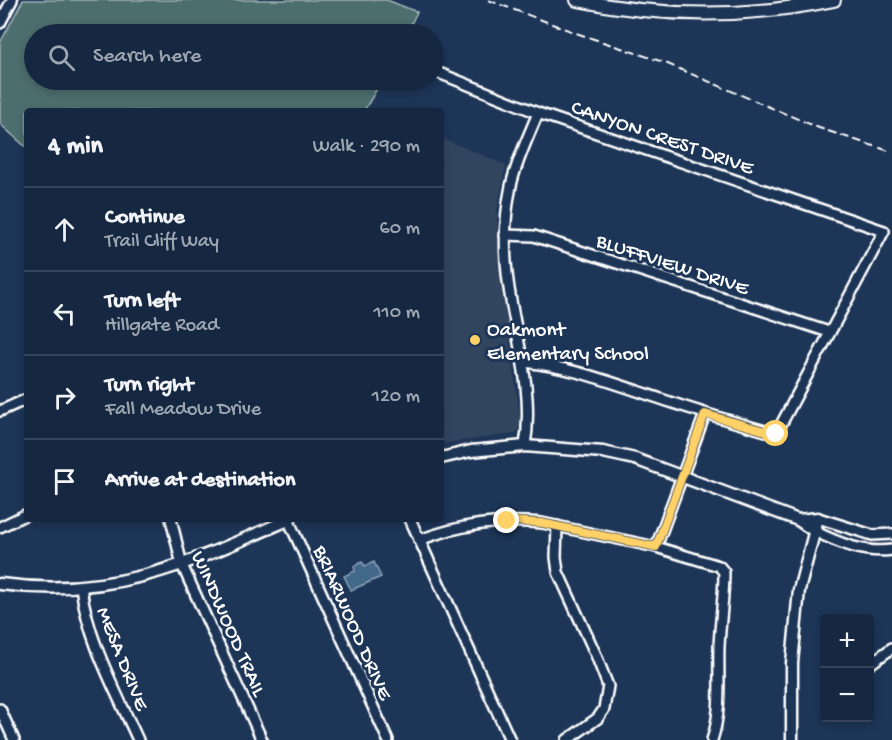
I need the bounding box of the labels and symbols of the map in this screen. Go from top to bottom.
street label: CANYON CREST DRIVE [567,96,757,183]
street label: BLUFFVIEW DRIVE [591,230,752,303]
place label: Oakmont Elementary School [487,319,649,368]
marker: Oakmont Elementary School [468,333,482,347]
route start [762,420,788,446]
route end [493,507,519,533]
street label: BRIARWOOD DRIVE [305,541,396,705]
street label: WINDWOOD TRAIL [184,548,271,702]
street label: MESA DRIVE [89,604,153,715]

